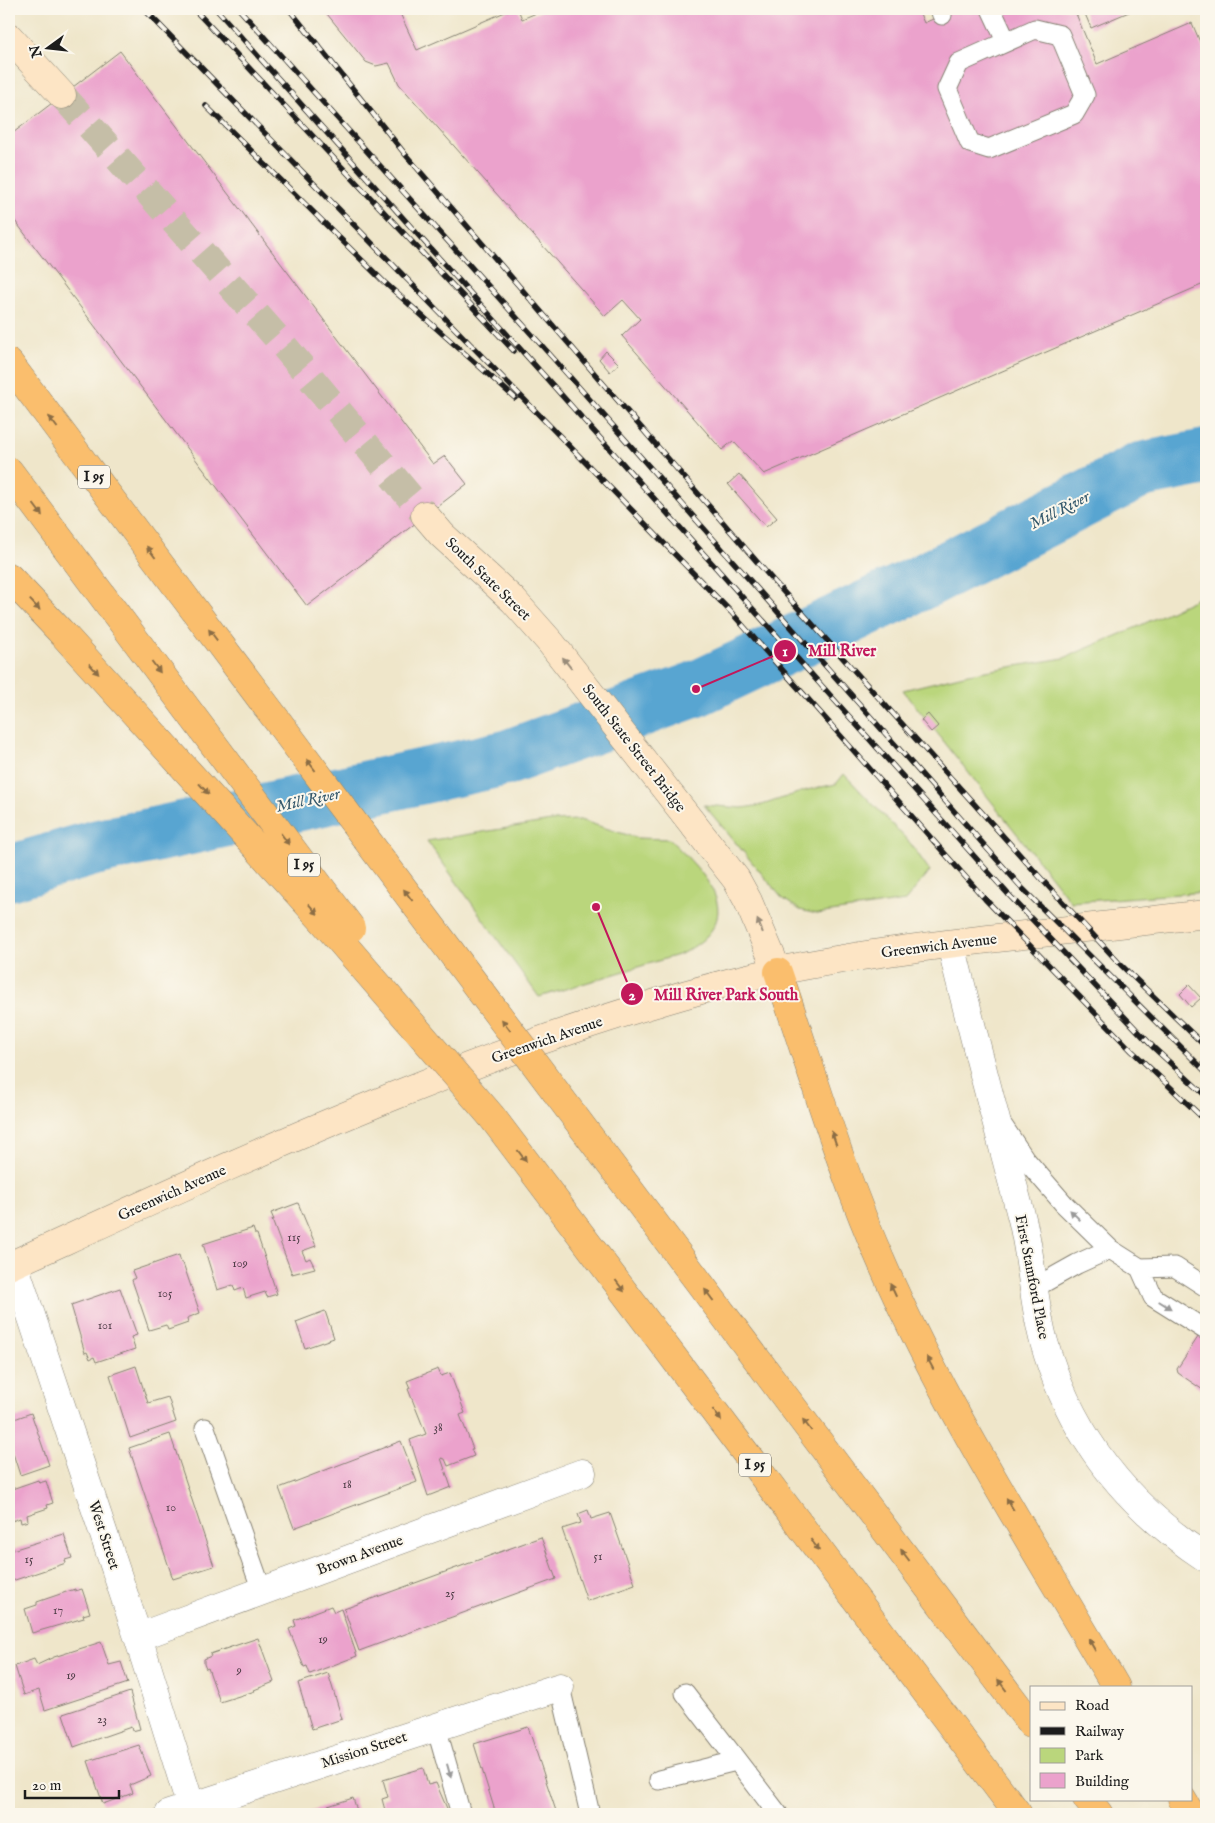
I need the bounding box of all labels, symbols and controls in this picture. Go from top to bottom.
north arrow [22,22,72,72]
text: N [26,43,47,60]
one-way arrow [48,415,58,429]
road number: I 95 [78,466,110,488]
water label: Mill River [1027,487,1095,535]
one-way arrow [33,503,43,517]
street label: South State Street [441,533,535,625]
one-way arrow [145,546,156,559]
one-way arrow [29,599,41,611]
one-way arrow [208,628,218,642]
callout: Mill River [773,635,886,666]
text: 1 [782,642,788,661]
text: Mill River [808,642,876,662]
one-way arrow [562,657,573,670]
one-way arrow [151,660,161,674]
one-way arrow [88,662,100,674]
street label: South State Street Bridge [578,680,690,816]
one-way arrow [306,758,316,772]
one-way arrow [198,782,210,794]
water label: Mill River [274,784,343,818]
one-way arrow [279,832,290,845]
road number: I 95 [288,854,320,876]
one-way arrow [403,889,414,902]
one-way arrow [307,903,319,915]
one-way arrow [755,919,763,933]
street label: Greenwich Avenue [880,929,998,963]
callout: Mill River Park South [619,979,809,1010]
text: 2 [628,986,636,1005]
text: Mill River Park South [654,986,799,1006]
street label: Greenwich Avenue [489,1012,605,1068]
one-way arrow [501,1018,511,1032]
one-way arrow [830,1131,837,1146]
one-way arrow [516,1149,527,1162]
street label: Greenwich Avenue [115,1161,229,1225]
one-way arrow [1069,1209,1081,1221]
street label: First Stamford Place [1011,1213,1053,1341]
house number: 115 [287,1230,301,1245]
house number: 109 [232,1256,248,1271]
one-way arrow [614,1279,625,1292]
one-way arrow [889,1282,898,1297]
house number: 105 [158,1286,173,1301]
one-way arrow [704,1288,714,1302]
one-way arrow [1158,1300,1171,1309]
house number: 101 [98,1318,112,1333]
one-way arrow [926,1356,934,1370]
one-way arrow [712,1408,723,1421]
one-way arrow [802,1418,812,1432]
house number: 38 [433,1420,443,1435]
road number: I 95 [739,1454,771,1476]
house number: 18 [342,1477,352,1492]
street label: West Street [84,1498,124,1572]
one-way arrow [1005,1498,1014,1511]
house number: 10 [166,1500,176,1515]
street label: Brown Avenue [314,1531,406,1579]
one-way arrow [810,1538,821,1551]
house number: 51 [594,1549,602,1564]
one-way arrow [899,1549,910,1562]
house number: 15 [25,1552,34,1567]
house number: 25 [445,1586,456,1601]
house number: 17 [53,1603,63,1618]
house number: 19 [318,1632,328,1647]
one-way arrow [1087,1638,1096,1651]
house number: 9 [235,1663,242,1678]
house number: 19 [66,1668,76,1683]
one-way arrow [997,1678,1007,1692]
legend [1030,1686,1192,1800]
text: Road [1075,1696,1110,1715]
house number: 23 [97,1712,107,1727]
text: Railway [1075,1722,1125,1741]
street label: Mission Street [319,1727,409,1773]
text: Park [1075,1746,1105,1765]
one-way arrow [445,1763,453,1778]
scale bar [25,1768,119,1800]
text: Building [1075,1772,1130,1791]
text: 20 m [32,1776,62,1795]

